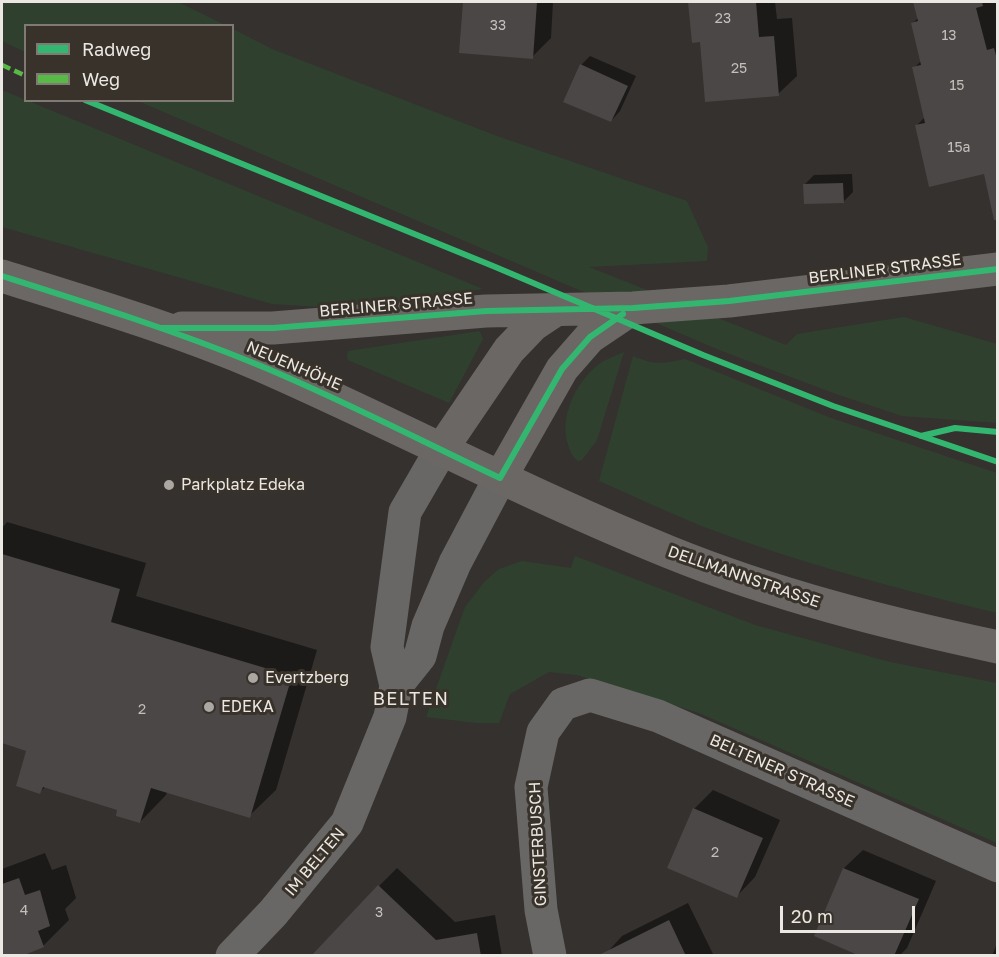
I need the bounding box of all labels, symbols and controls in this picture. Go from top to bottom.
house number: 23 [715,11,731,27]
house number: 33 [490,18,506,34]
legend [24,24,234,102]
house number: 13 [942,28,956,44]
text: Radweg [82,38,151,60]
house number: 25 [731,61,747,77]
text: Weg [82,68,120,90]
house number: 15 [950,78,964,94]
house number: 15a [948,140,970,156]
street label: BERLINER STRASSE [807,250,963,288]
street label: BERLINER STRASSE [318,289,474,321]
street label: NEUENHÖHE [244,337,344,395]
place label: Parkplatz Edeka [181,475,305,495]
marker: Parkplatz Edeka [162,478,176,492]
street label: DELLMANNSTRASSE [665,542,823,612]
place label: Evertzberg [265,668,349,688]
marker: Evertzberg [246,671,260,685]
district label: BELTEN [373,688,449,710]
place label: EDEKA [221,697,274,717]
marker: EDEKA [202,700,216,714]
house number: 2 [138,702,146,718]
street label: BELTENER STRASSE [707,730,857,812]
street label: GINSTERBUSCH [525,781,551,907]
street label: IM BELTEN [281,824,349,900]
house number: 2 [711,845,719,861]
scale bar [783,894,918,932]
house number: 4 [20,903,28,919]
house number: 3 [375,905,383,921]
text: 20 m [791,905,833,927]

